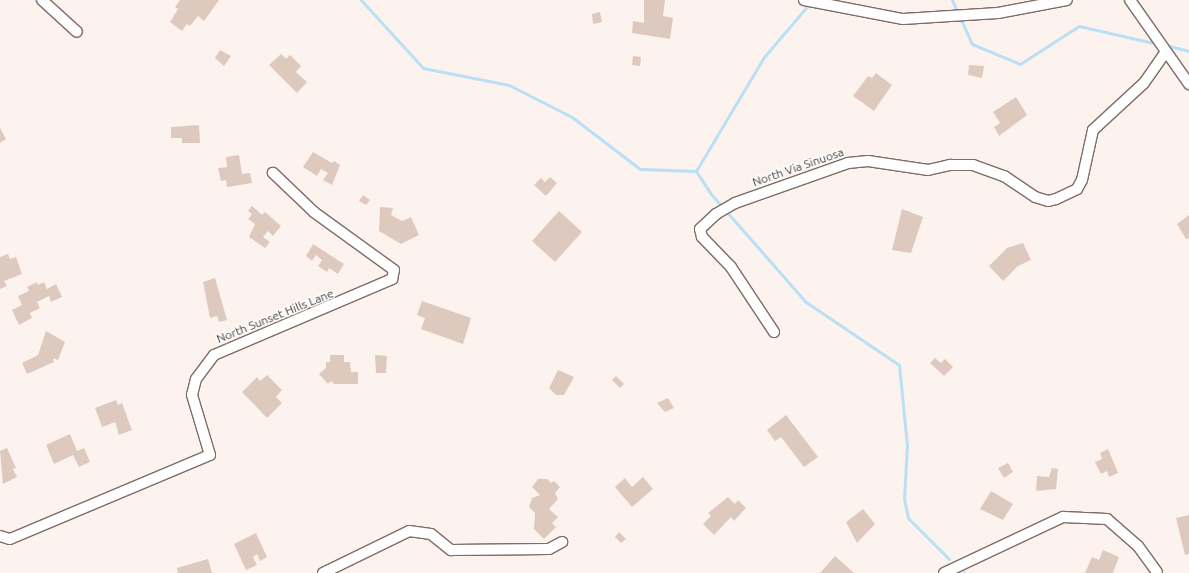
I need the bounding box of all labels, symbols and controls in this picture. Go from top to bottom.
street label: North Via Sinuosa [750,145,846,189]
street label: North Sunset Hills Lane [214,286,336,346]

